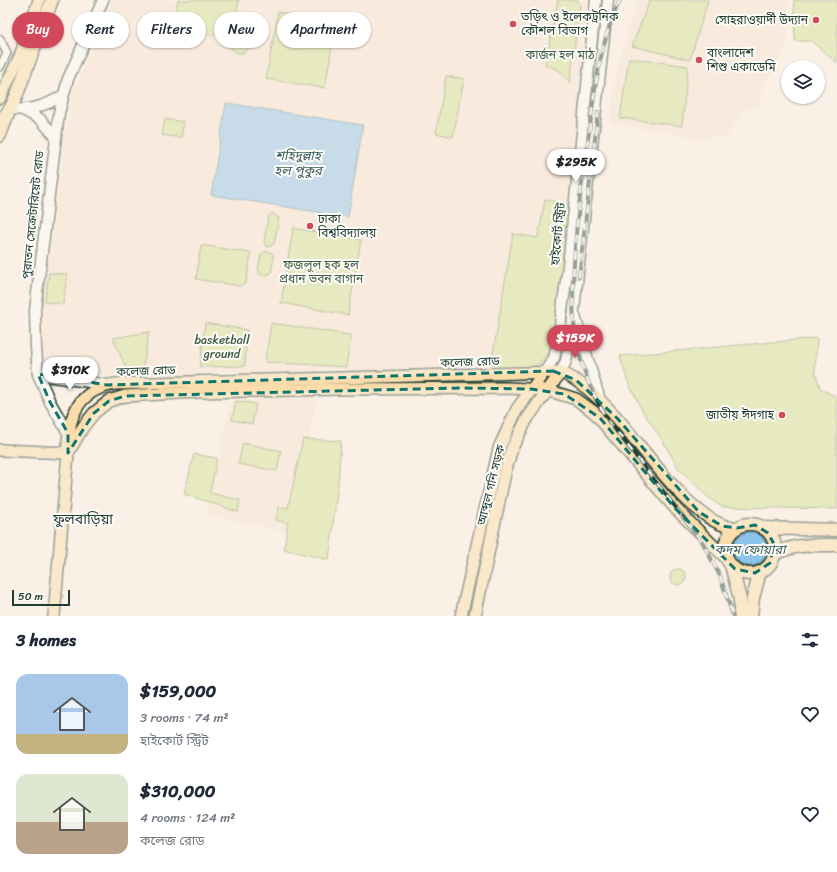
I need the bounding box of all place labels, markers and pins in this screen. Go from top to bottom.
place label: তড়িৎ ও ইলেকট্রনিক কৌশল বিভাগ [520,6,619,42]
place label: সোহরাওয়ার্দী উদ্যান [715,9,809,31]
marker: সোহরাওয়ার্দী উদ্যান [811,15,821,25]
marker: তড়িৎ ও ইলেকট্রনিক কৌশল বিভাগ [508,19,518,29]
place label: বাংলাদেশ শিশু একাডেমি [706,42,776,78]
marker: বাংলাদেশ শিশু একাডেমি [694,55,704,65]
pin: $295K [548,149,604,183]
place label: ঢাকা বিশ্ববিদ্যালয় [317,208,377,244]
marker: ঢাকা বিশ্ববিদ্যালয় [305,221,315,231]
pin: $159K [547,325,603,359]
pin: $310K [42,357,98,391]
place label: জাতীয় ঈদগাহ [705,404,775,426]
marker: জাতীয় ঈদগাহ [777,410,787,420]

